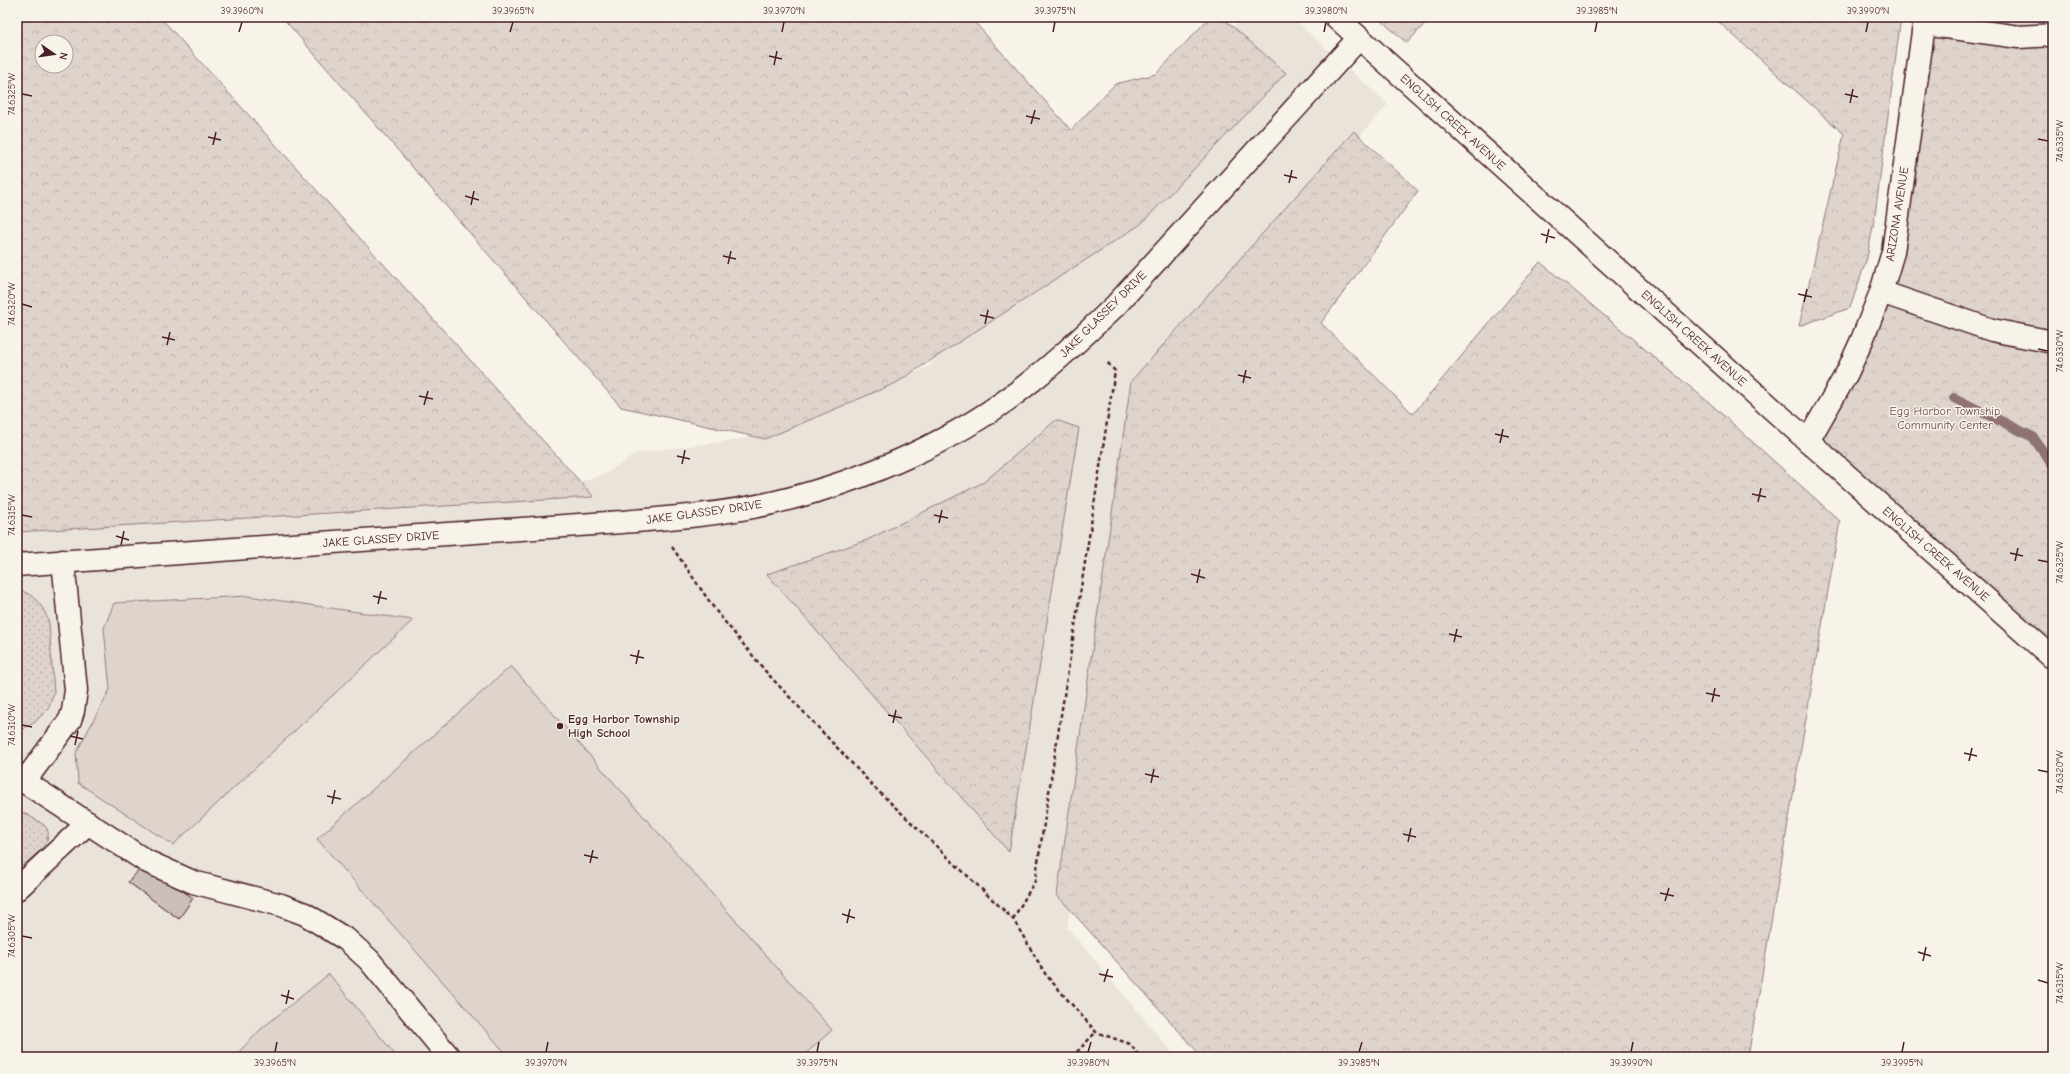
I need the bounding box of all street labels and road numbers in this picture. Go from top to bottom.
street label: ENGLISH CREEK AVENUE [1397,71,1509,173]
street label: ARIZONA AVENUE [1883,166,1911,262]
street label: JAKE GLASSEY DRIVE [1057,268,1149,360]
street label: ENGLISH CREEK AVENUE [1638,287,1750,389]
street label: JAKE GLASSEY DRIVE [645,497,763,527]
street label: ENGLISH CREEK AVENUE [1880,504,1992,604]
street label: JAKE GLASSEY DRIVE [322,528,440,550]

